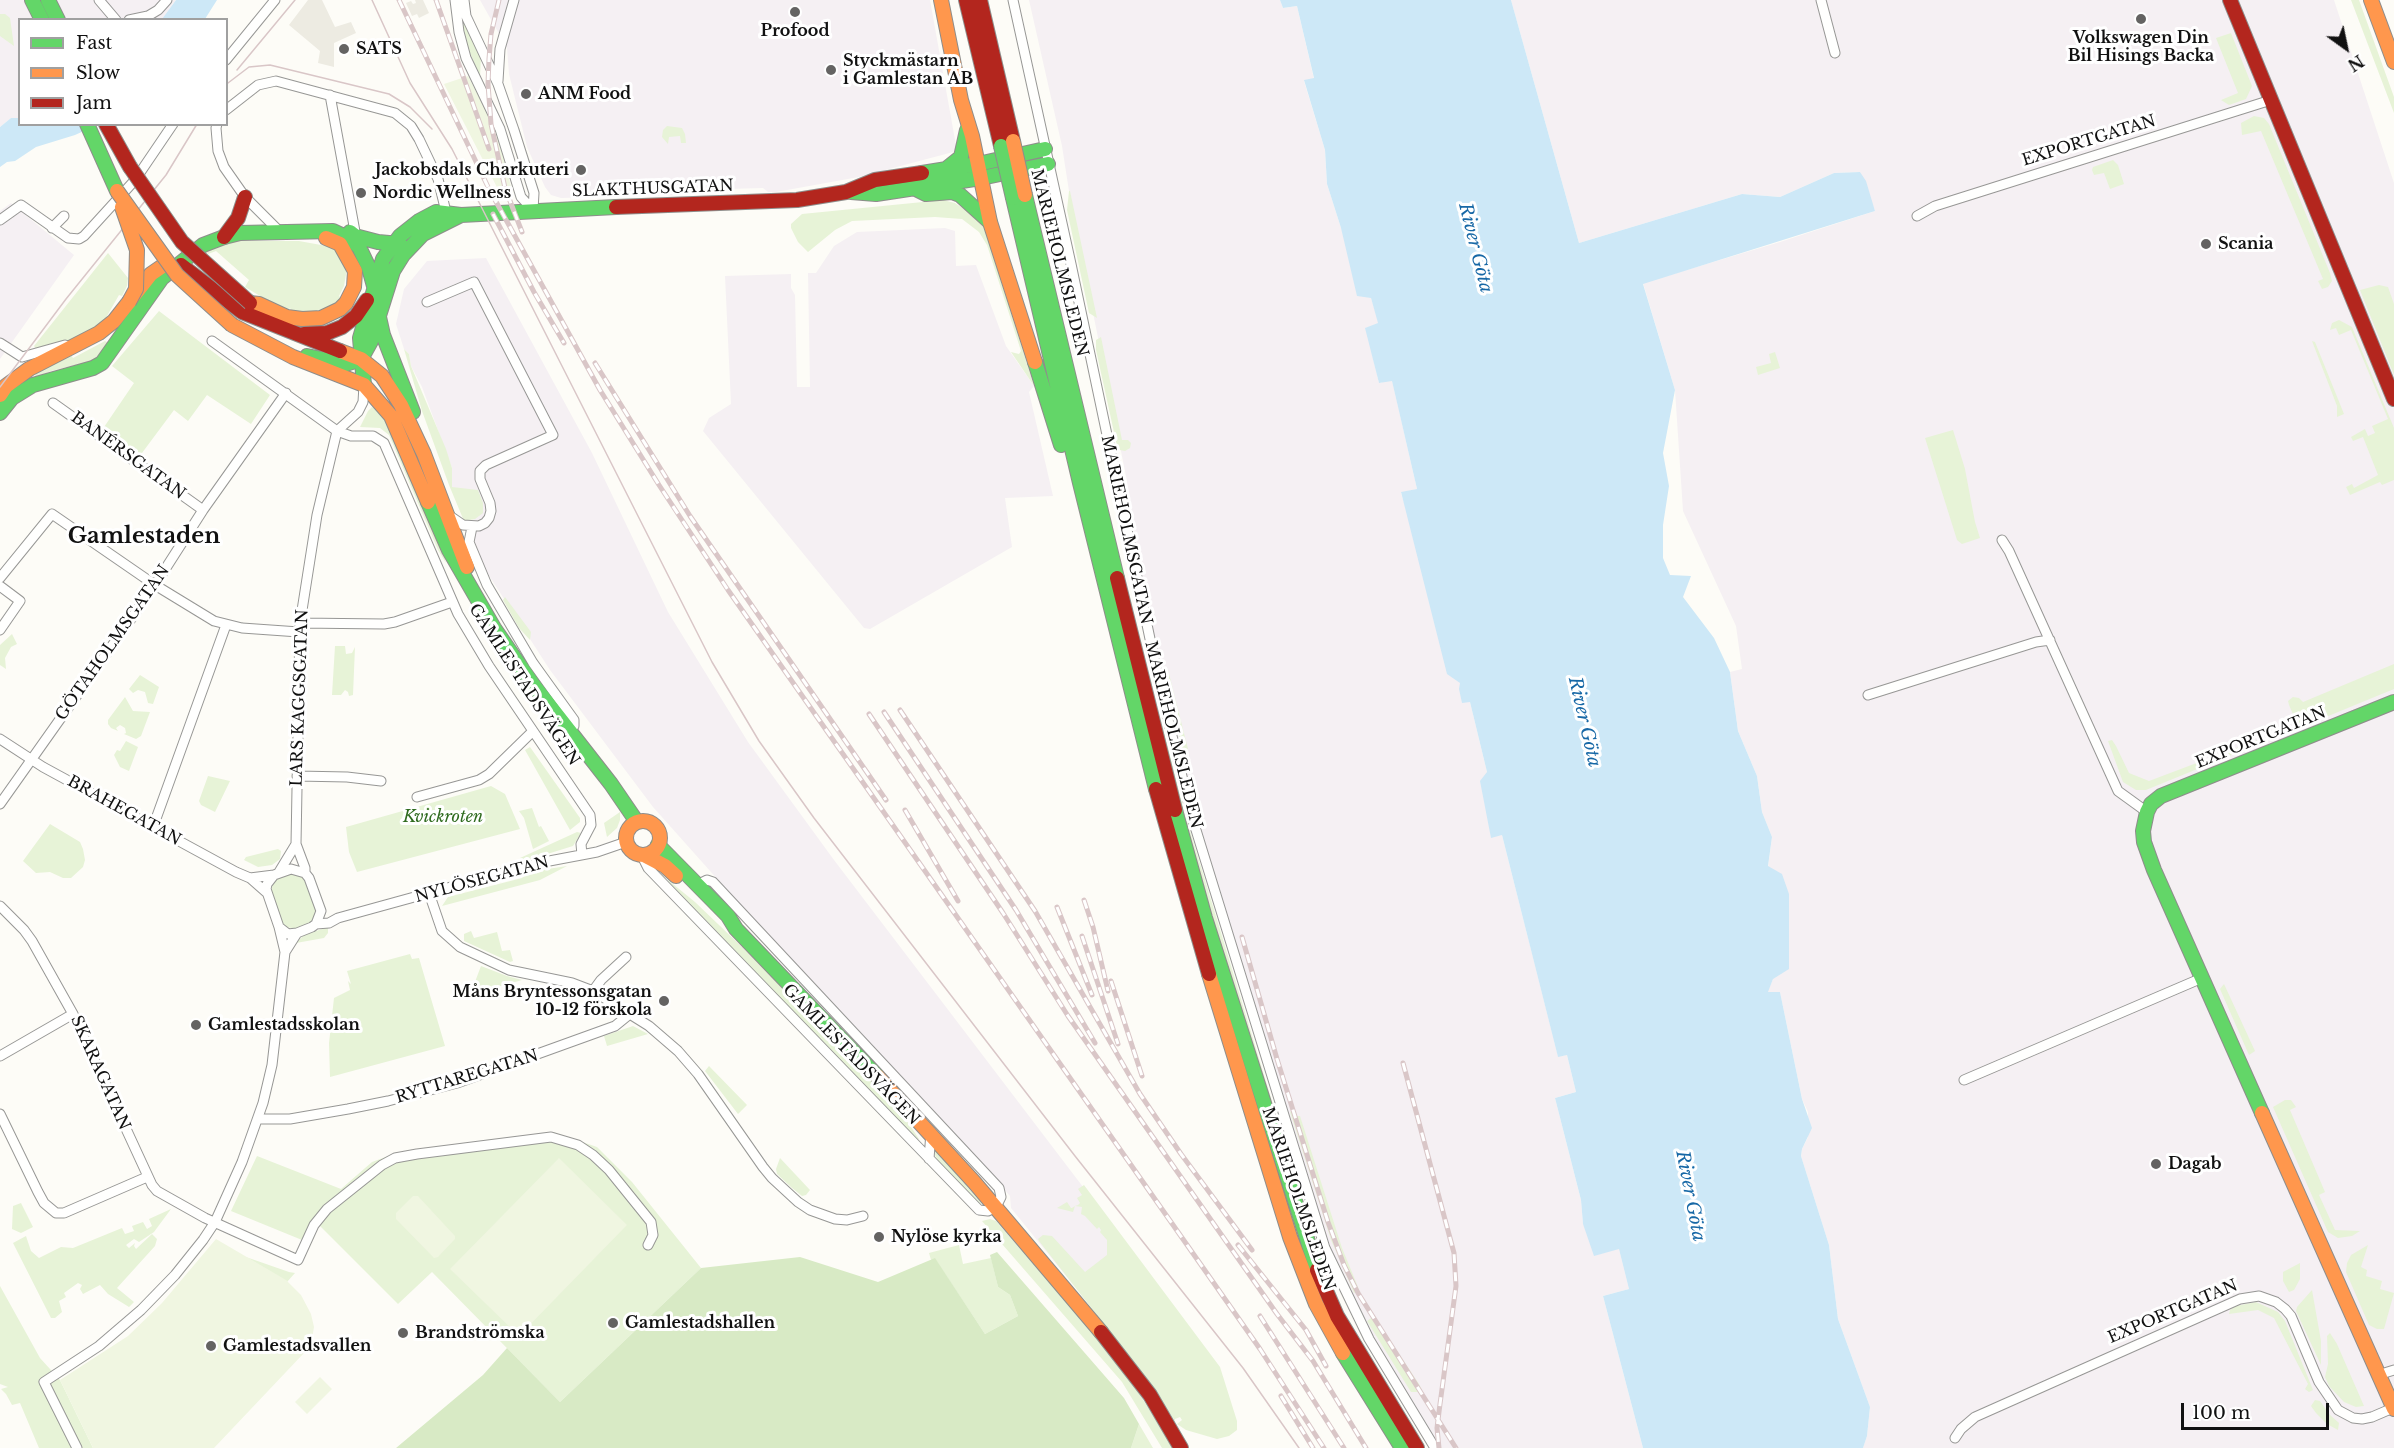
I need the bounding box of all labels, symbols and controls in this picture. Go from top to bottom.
marker: Profood [788,5,802,19]
marker: Volkswagen Din Bil Hisings Backa [2134,12,2148,26]
legend [18,18,228,126]
north arrow [2316,18,2376,78]
place label: Profood [761,21,829,41]
place label: Volkswagen Din Bil Hisings Backa [2068,28,2214,66]
text: Fast [76,32,112,54]
place label: SATS [356,39,402,59]
marker: SATS [337,42,351,56]
place label: Styckmästarn i Gamlestan AB [843,51,973,89]
text: N [2344,51,2368,76]
text: Slow [76,62,120,84]
marker: Styckmästarn i Gamlestan AB [824,63,838,77]
place label: ANM Food [538,84,631,104]
marker: ANM Food [519,87,533,101]
text: Jam [76,92,112,114]
street label: EXPORTGATAN [2020,112,2158,170]
place label: Jackobsdals Charkuteri [375,160,569,180]
marker: Jackobsdals Charkuteri [574,163,588,177]
street label: MARIEHOLMSLEDEN [1026,167,1092,359]
street label: SLAKTHUSGATAN [572,177,734,201]
place label: Nordic Wellness [373,183,511,203]
marker: Nordic Wellness [354,186,368,200]
water label: River Göta [1453,201,1497,295]
place label: Scania [2218,234,2273,254]
marker: Scania [2199,237,2213,251]
street label: BANÉRSGATAN [67,408,189,504]
street label: MARIEHOLMSGATAN [1097,434,1155,626]
district label: Gamlestaden [68,524,220,550]
street label: GÖTAHOLMSGATAN [52,562,174,724]
street label: GAMLESTADSVÄGEN [465,601,583,769]
street label: LARS KAGGSGATAN [287,609,313,787]
street label: MARIEHOLMSLEDEN [1140,639,1206,831]
water label: River Göta [1563,675,1605,769]
street label: EXPORTGATAN [2193,703,2329,773]
street label: BRAHEGATAN [64,772,184,850]
park label: Kvickroten [403,807,483,827]
street label: NYLÖSEGATAN [413,853,551,907]
street label: GAMLESTADSVÄGEN [779,980,923,1130]
place label: Måns Bryntessonsgatan 10-12 förskola [453,982,652,1020]
marker: Måns Bryntessonsgatan 10-12 förskola [657,994,671,1008]
street label: SKARAGATAN [66,1013,134,1133]
place label: Gamlestadsskolan [208,1015,360,1035]
marker: Gamlestadsskolan [189,1018,203,1032]
street label: RYTTAREGATAN [393,1046,541,1108]
street label: MARIEHOLMSLEDEN [1258,1105,1338,1293]
water label: River Göta [1671,1149,1709,1243]
place label: Dagab [2168,1154,2222,1174]
marker: Dagab [2149,1157,2163,1171]
place label: Nylöse kyrka [891,1227,1002,1247]
marker: Nylöse kyrka [872,1230,886,1244]
street label: EXPORTGATAN [2105,1276,2241,1348]
place label: Gamlestadshallen [625,1313,775,1333]
marker: Gamlestadshallen [606,1316,620,1330]
place label: Brandströmska [415,1323,545,1343]
marker: Brandströmska [396,1326,410,1340]
place label: Gamlestadsvallen [223,1336,371,1356]
marker: Gamlestadsvallen [204,1339,218,1353]
scale bar [2184,1391,2332,1429]
text: 100 m [2192,1402,2250,1424]

